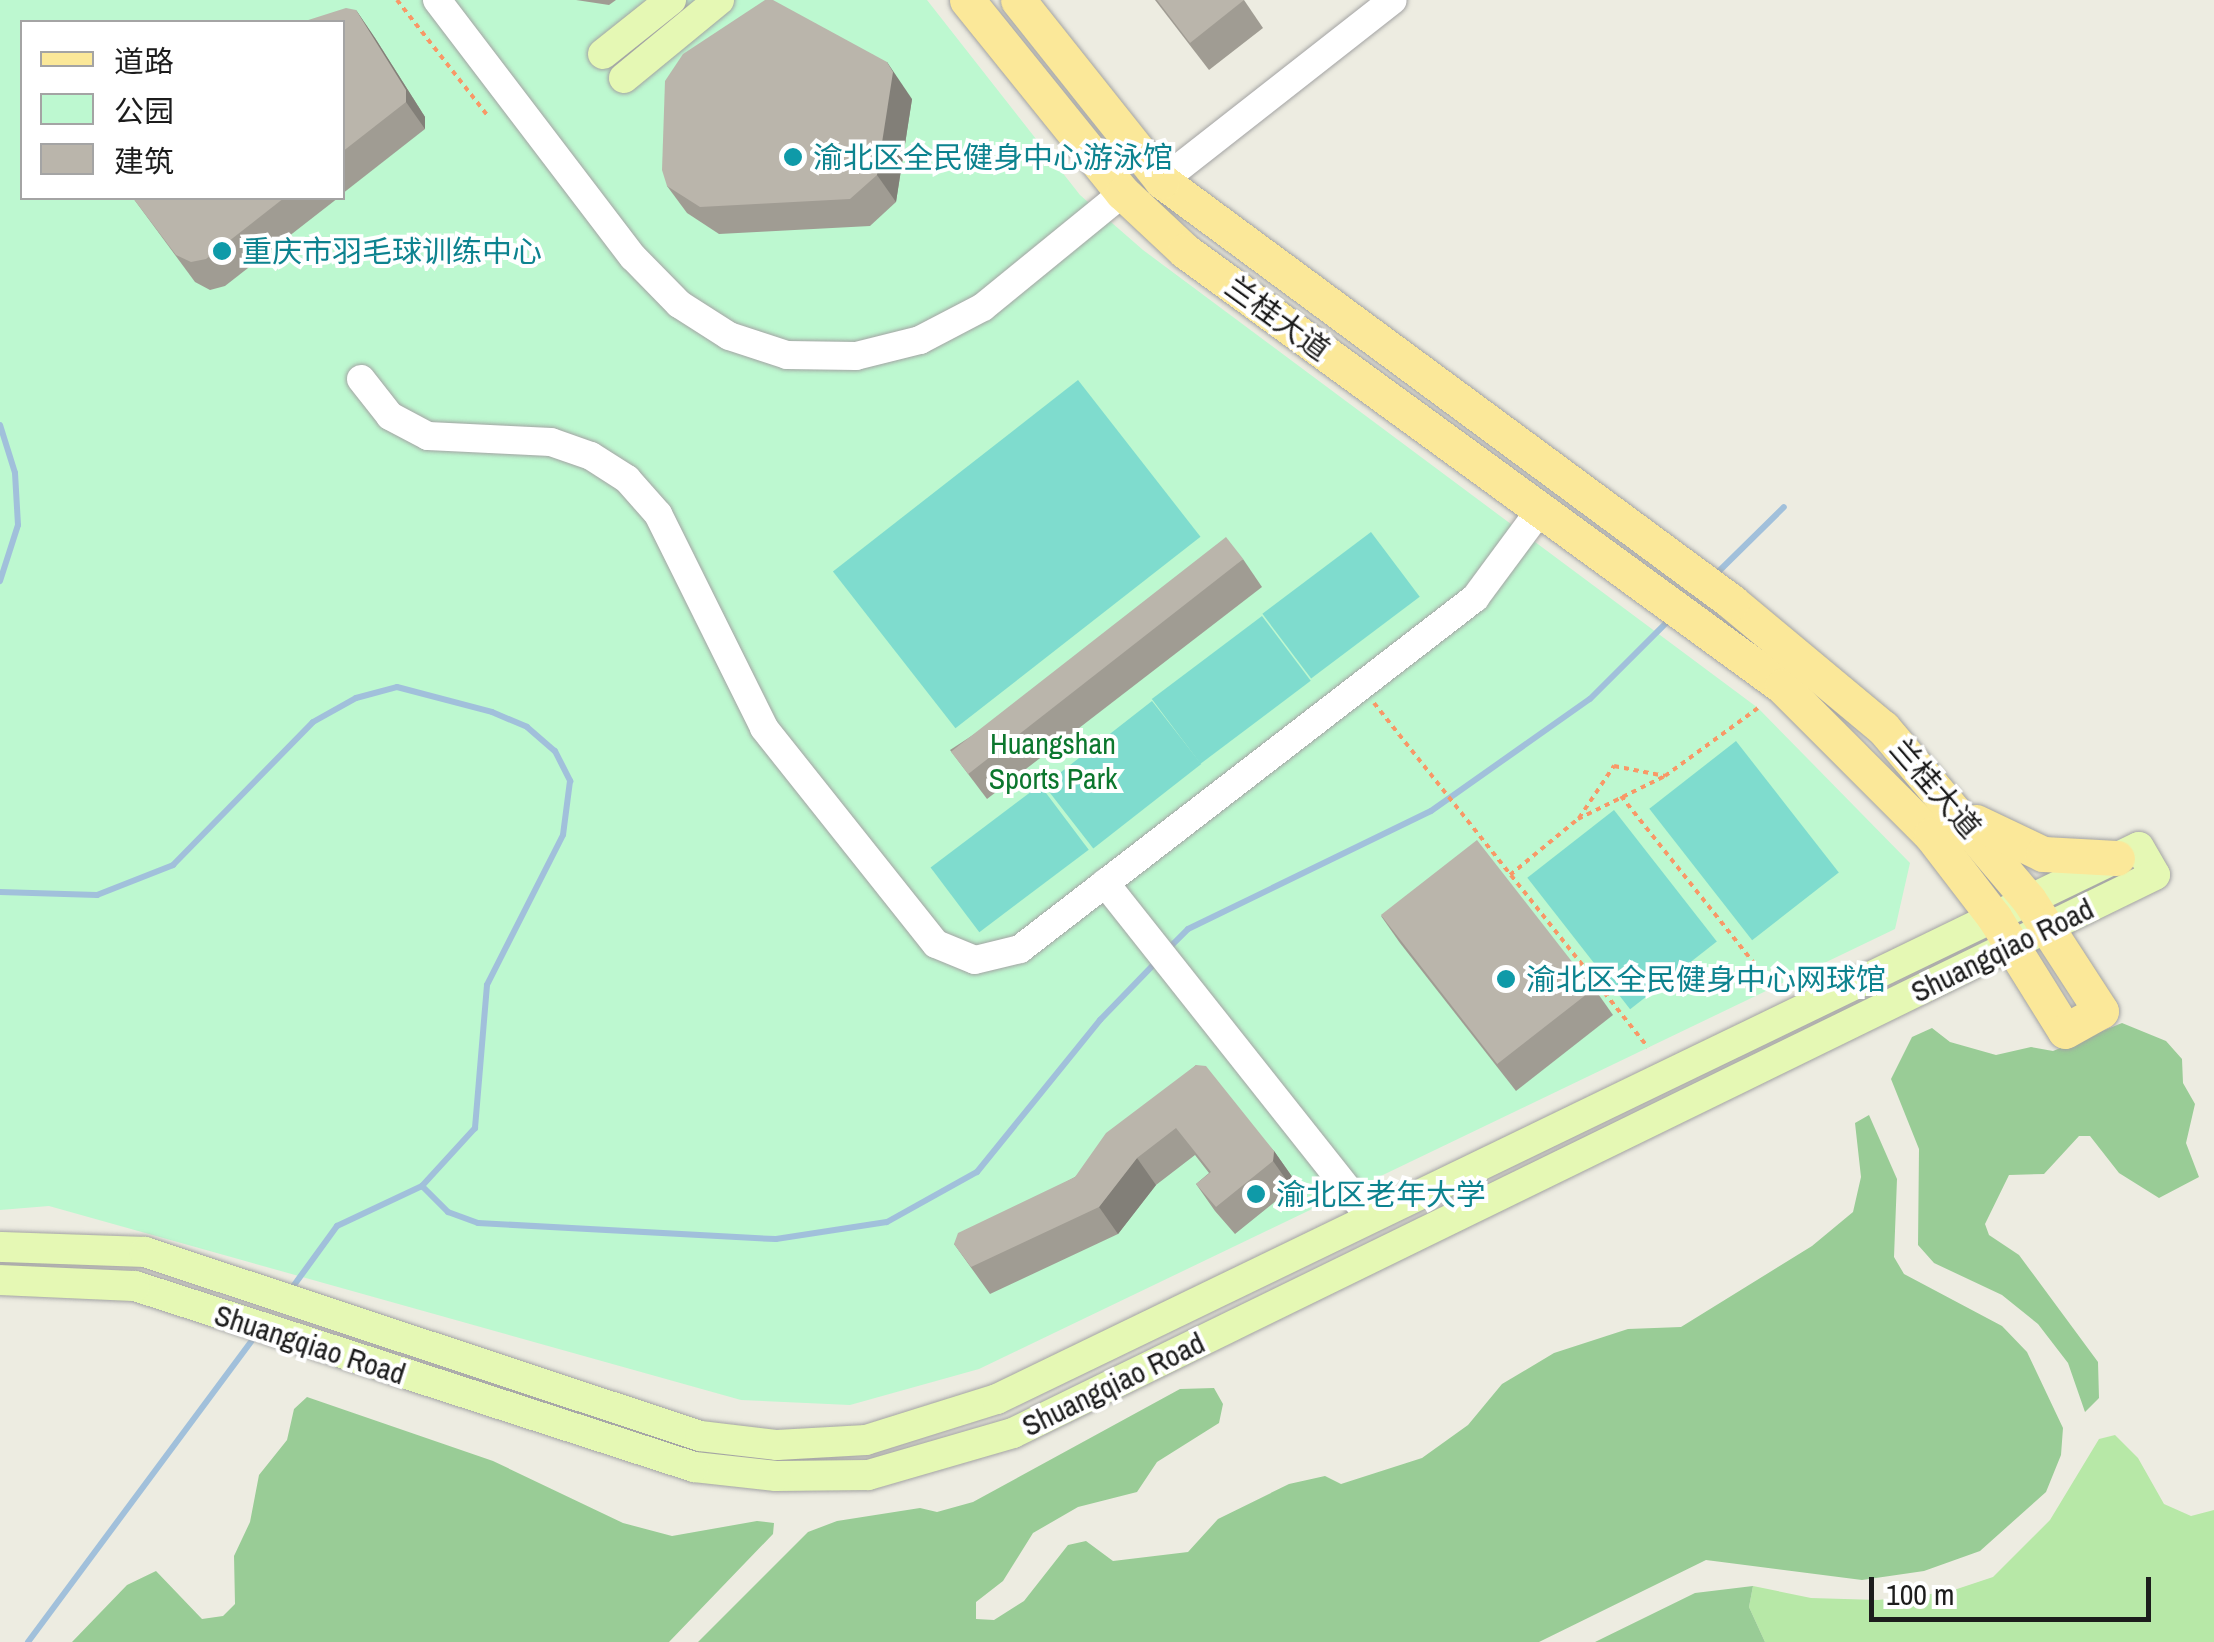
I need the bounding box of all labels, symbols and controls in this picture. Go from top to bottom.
legend [20,20,345,200]
text: 道路 [114,41,174,81]
text: 公园 [114,91,174,131]
place label: 渝北区全民健身中心游泳馆 [813,139,1173,175]
text: 建筑 [114,141,174,181]
marker: 渝北区全民健身中心游泳馆 [782,146,804,168]
place label: 重庆市羽毛球训练中心 [242,233,542,269]
marker: 重庆市羽毛球训练中心 [211,240,233,262]
street label: 兰桂大道 [1219,268,1337,368]
park label: Huangshan Sports Park [989,725,1117,796]
street label: 兰桂大道 [1883,731,1989,845]
street label: Shuangqiao Road [1905,890,2099,1010]
place label: 渝北区全民健身中心网球馆 [1526,961,1886,997]
marker: 渝北区全民健身中心网球馆 [1495,968,1517,990]
place label: 渝北区老年大学 [1276,1176,1486,1212]
marker: 渝北区老年大学 [1245,1183,1267,1205]
street label: Shuangqiao Road [210,1296,410,1392]
street label: Shuangqiao Road [1016,1324,1210,1444]
scale bar [1874,1557,2156,1619]
text: 100 m [1886,1574,1954,1614]

